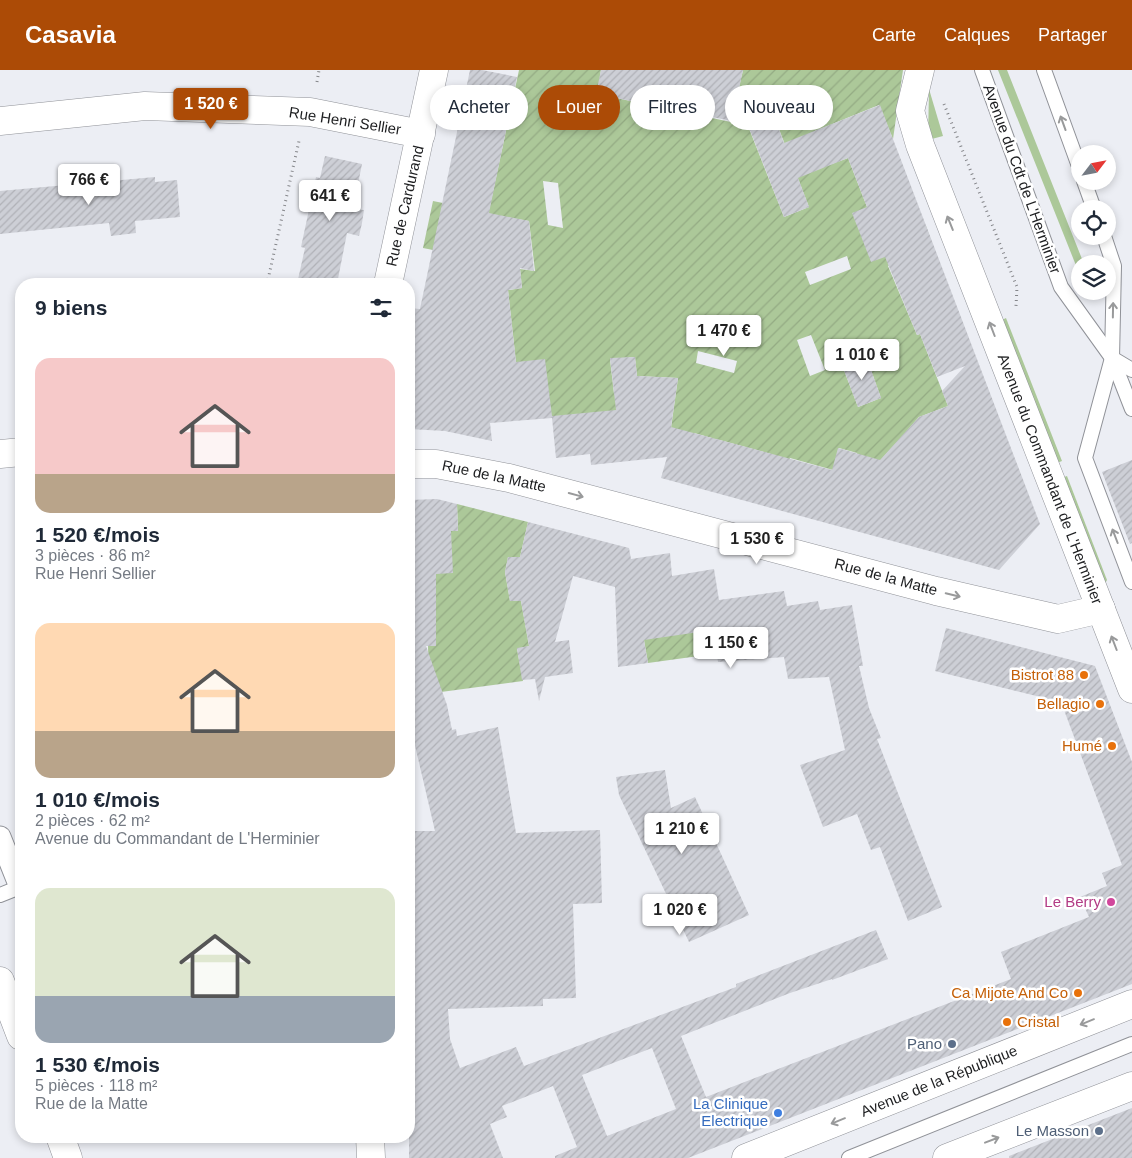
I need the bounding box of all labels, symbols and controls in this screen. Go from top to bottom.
text: Casavia [25,21,116,48]
text: Carte [872,25,916,45]
text: Calques [944,25,1010,45]
text: Partager [1038,25,1107,45]
street label: Avenue du Cdt de L'Herminier [980,82,1065,276]
chip: Acheter [430,85,528,130]
chip: Louer [538,85,620,130]
chip: Filtres [630,85,715,130]
chip: Nouveau [725,85,833,130]
pin: 1 520 € [165,88,257,130]
text: 1 520 € [184,95,238,112]
street label: Rue Henri Sellier [288,103,402,138]
one-way arrow [1058,116,1067,131]
street label: Rue de Cardurand [382,144,427,268]
north arrow [1071,145,1116,190]
map controls [1071,145,1116,300]
pin: 766 € [54,164,124,206]
text: 766 € [69,171,109,188]
pin: 641 € [295,180,365,222]
text: 641 € [310,187,350,204]
button: locate [1071,200,1116,245]
one-way arrow [945,216,954,231]
button: layers [1071,255,1116,300]
icon: filters [367,294,395,322]
text: 9 biens [35,296,107,319]
one-way arrow [1108,302,1118,318]
pin: 1 470 € [678,314,770,357]
text: 1 470 € [697,322,751,339]
one-way arrow [987,322,997,337]
pin: 1 010 € [816,338,908,381]
text: 1 010 € [835,346,889,363]
street label: Avenue du Commandant de L'Herminier [995,351,1106,606]
icon: home [170,391,260,481]
street label: Rue de la Matte [441,456,548,495]
one-way arrow [568,491,584,501]
pin: 1 530 € [711,522,803,565]
text: 1 520 €/mois [35,523,160,546]
one-way arrow [1110,529,1119,544]
text: 1 530 € [730,530,784,547]
text: 3 pièces · 86 m² [35,547,150,564]
street label: Rue de la Matte [833,555,939,598]
text: Rue Henri Sellier [35,565,156,582]
one-way arrow [945,591,961,600]
pin: 1 150 € [685,626,777,669]
text: 1 150 € [704,634,758,651]
one-way arrow [1109,636,1118,652]
icon: home [170,656,260,746]
place label: Bistrot 88 [1011,666,1074,683]
marker: Bistrot 88 [1078,669,1090,681]
place label: Bellagio [1037,695,1090,712]
marker: Bellagio [1094,698,1106,710]
place label: Humé [1062,737,1102,754]
marker: Humé [1106,740,1118,752]
text: 1 010 €/mois [35,788,160,811]
text: 2 pièces · 62 m² [35,812,150,829]
pin: 1 210 € [636,812,728,855]
text: 1 210 € [655,820,709,837]
text: Avenue du Commandant de L'Herminier [35,830,320,847]
place label: Le Berry [1044,893,1101,910]
pin: 1 020 € [634,894,726,936]
marker: Le Berry [1105,896,1117,908]
text: 1 020 € [653,901,707,918]
icon: home [170,921,260,1011]
place label: Ca Mijote And Co [951,984,1068,1001]
marker: Ca Mijote And Co [1072,987,1084,999]
place label: Cristal [1017,1013,1060,1030]
marker: Cristal [1001,1016,1013,1028]
one-way arrow [1080,1018,1095,1027]
place label: Pano [907,1035,942,1052]
marker: Pano [946,1038,958,1050]
street label: Avenue de la République [858,1041,1020,1120]
text: 1 530 €/mois [35,1053,160,1076]
text: 5 pièces · 118 m² [35,1077,157,1094]
text: Rue de la Matte [35,1095,148,1112]
place label: La Clinique Electrique [693,1095,768,1129]
marker: La Clinique Electrique [772,1107,784,1119]
one-way arrow [831,1117,846,1127]
place label: Le Masson [1016,1122,1089,1139]
marker: Le Masson [1093,1125,1105,1137]
one-way arrow [984,1135,999,1144]

